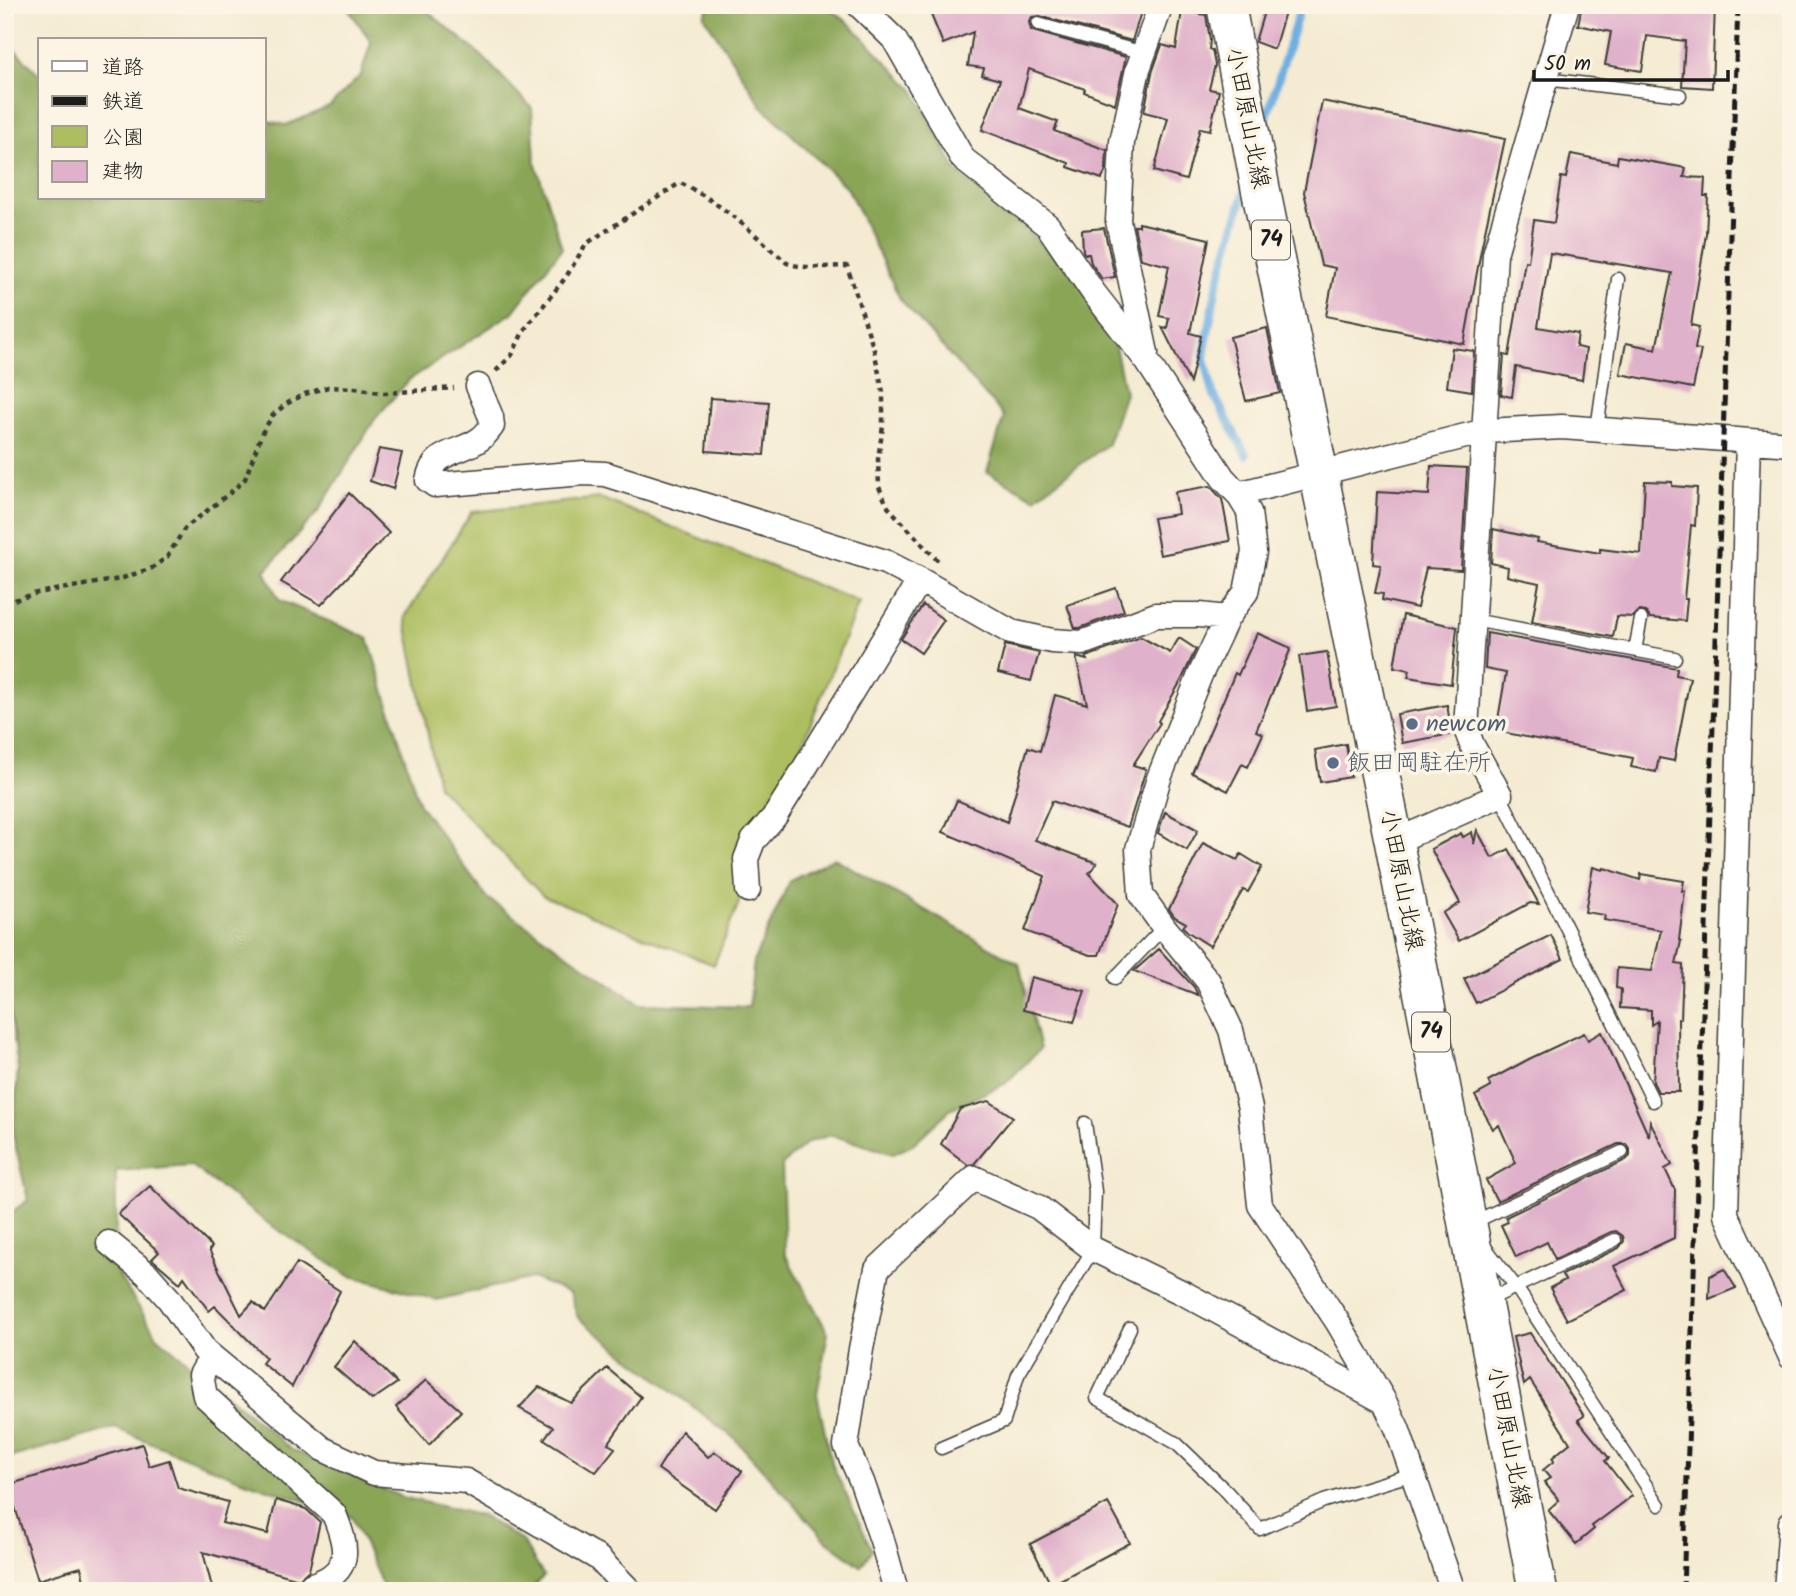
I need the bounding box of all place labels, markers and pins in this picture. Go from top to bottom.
place label: newcom [1426,705,1506,744]
marker: newcom [1404,716,1420,732]
place label: 飯田岡駐在所 [1347,744,1491,783]
marker: 飯田岡駐在所 [1325,755,1341,771]

